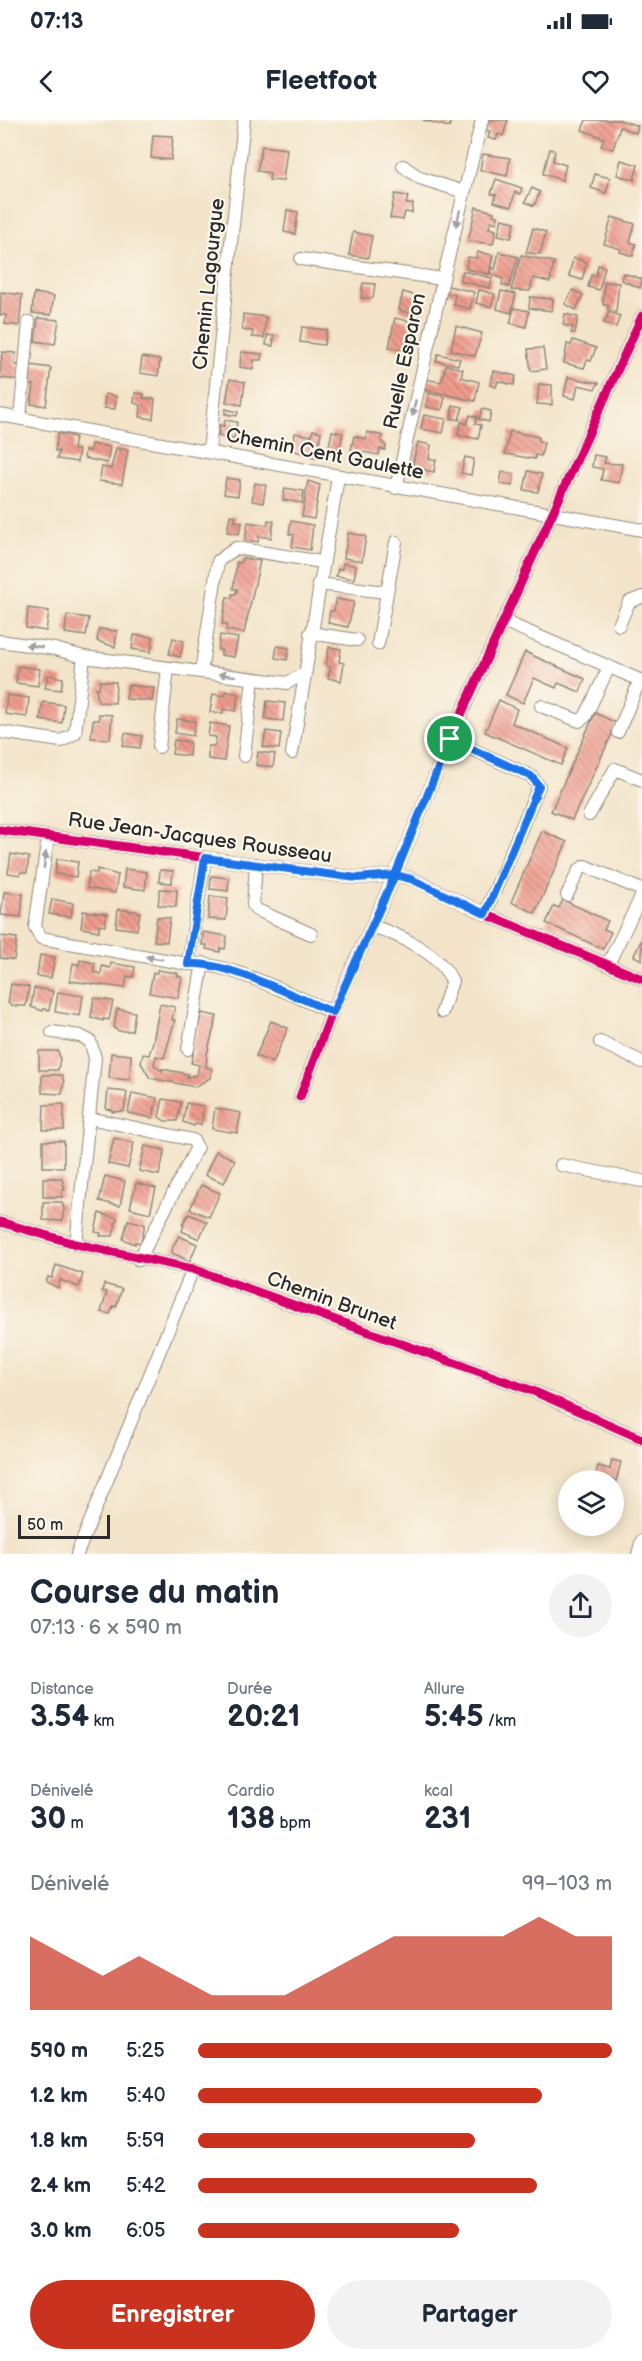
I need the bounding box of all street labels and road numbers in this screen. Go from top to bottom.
street label: Chemin Lagourgue [188,197,230,371]
street label: Ruelle Esparon [379,291,431,432]
street label: Chemin Cent Gaulette [224,423,426,485]
street label: Rue Jean-Jacques Rousseau [66,808,333,868]
street label: Chemin Brunet [263,1266,400,1336]

